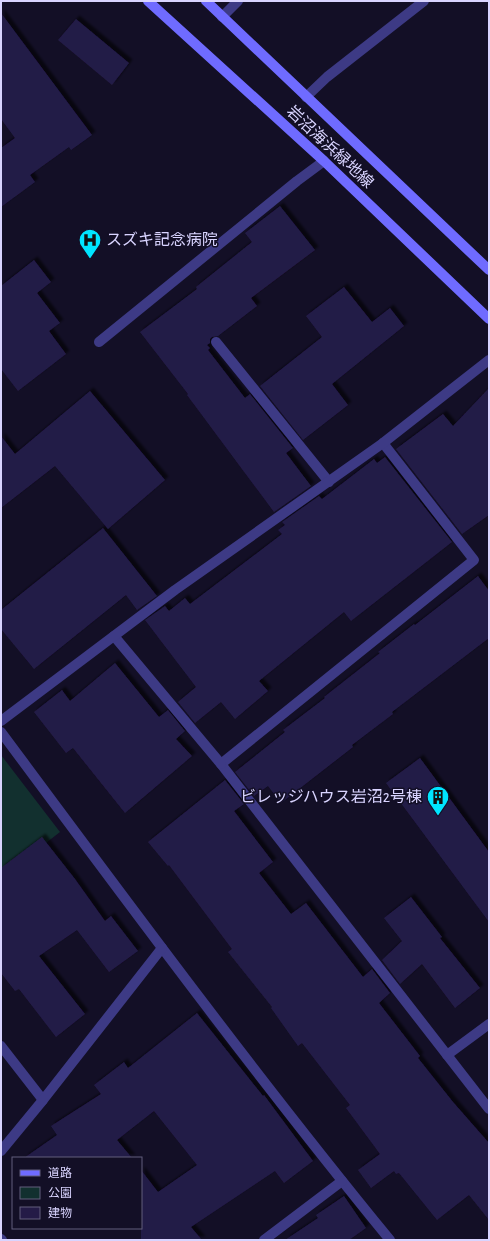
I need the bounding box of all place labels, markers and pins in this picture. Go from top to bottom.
hospital icon: スズキ記念病院 [77,227,103,260]
place label: スズキ記念病院 [106,231,218,248]
building icon: ビレッジハウス岩沼2号棟 [425,784,451,817]
place label: ビレッジハウス岩沼2号棟 [240,788,422,805]

